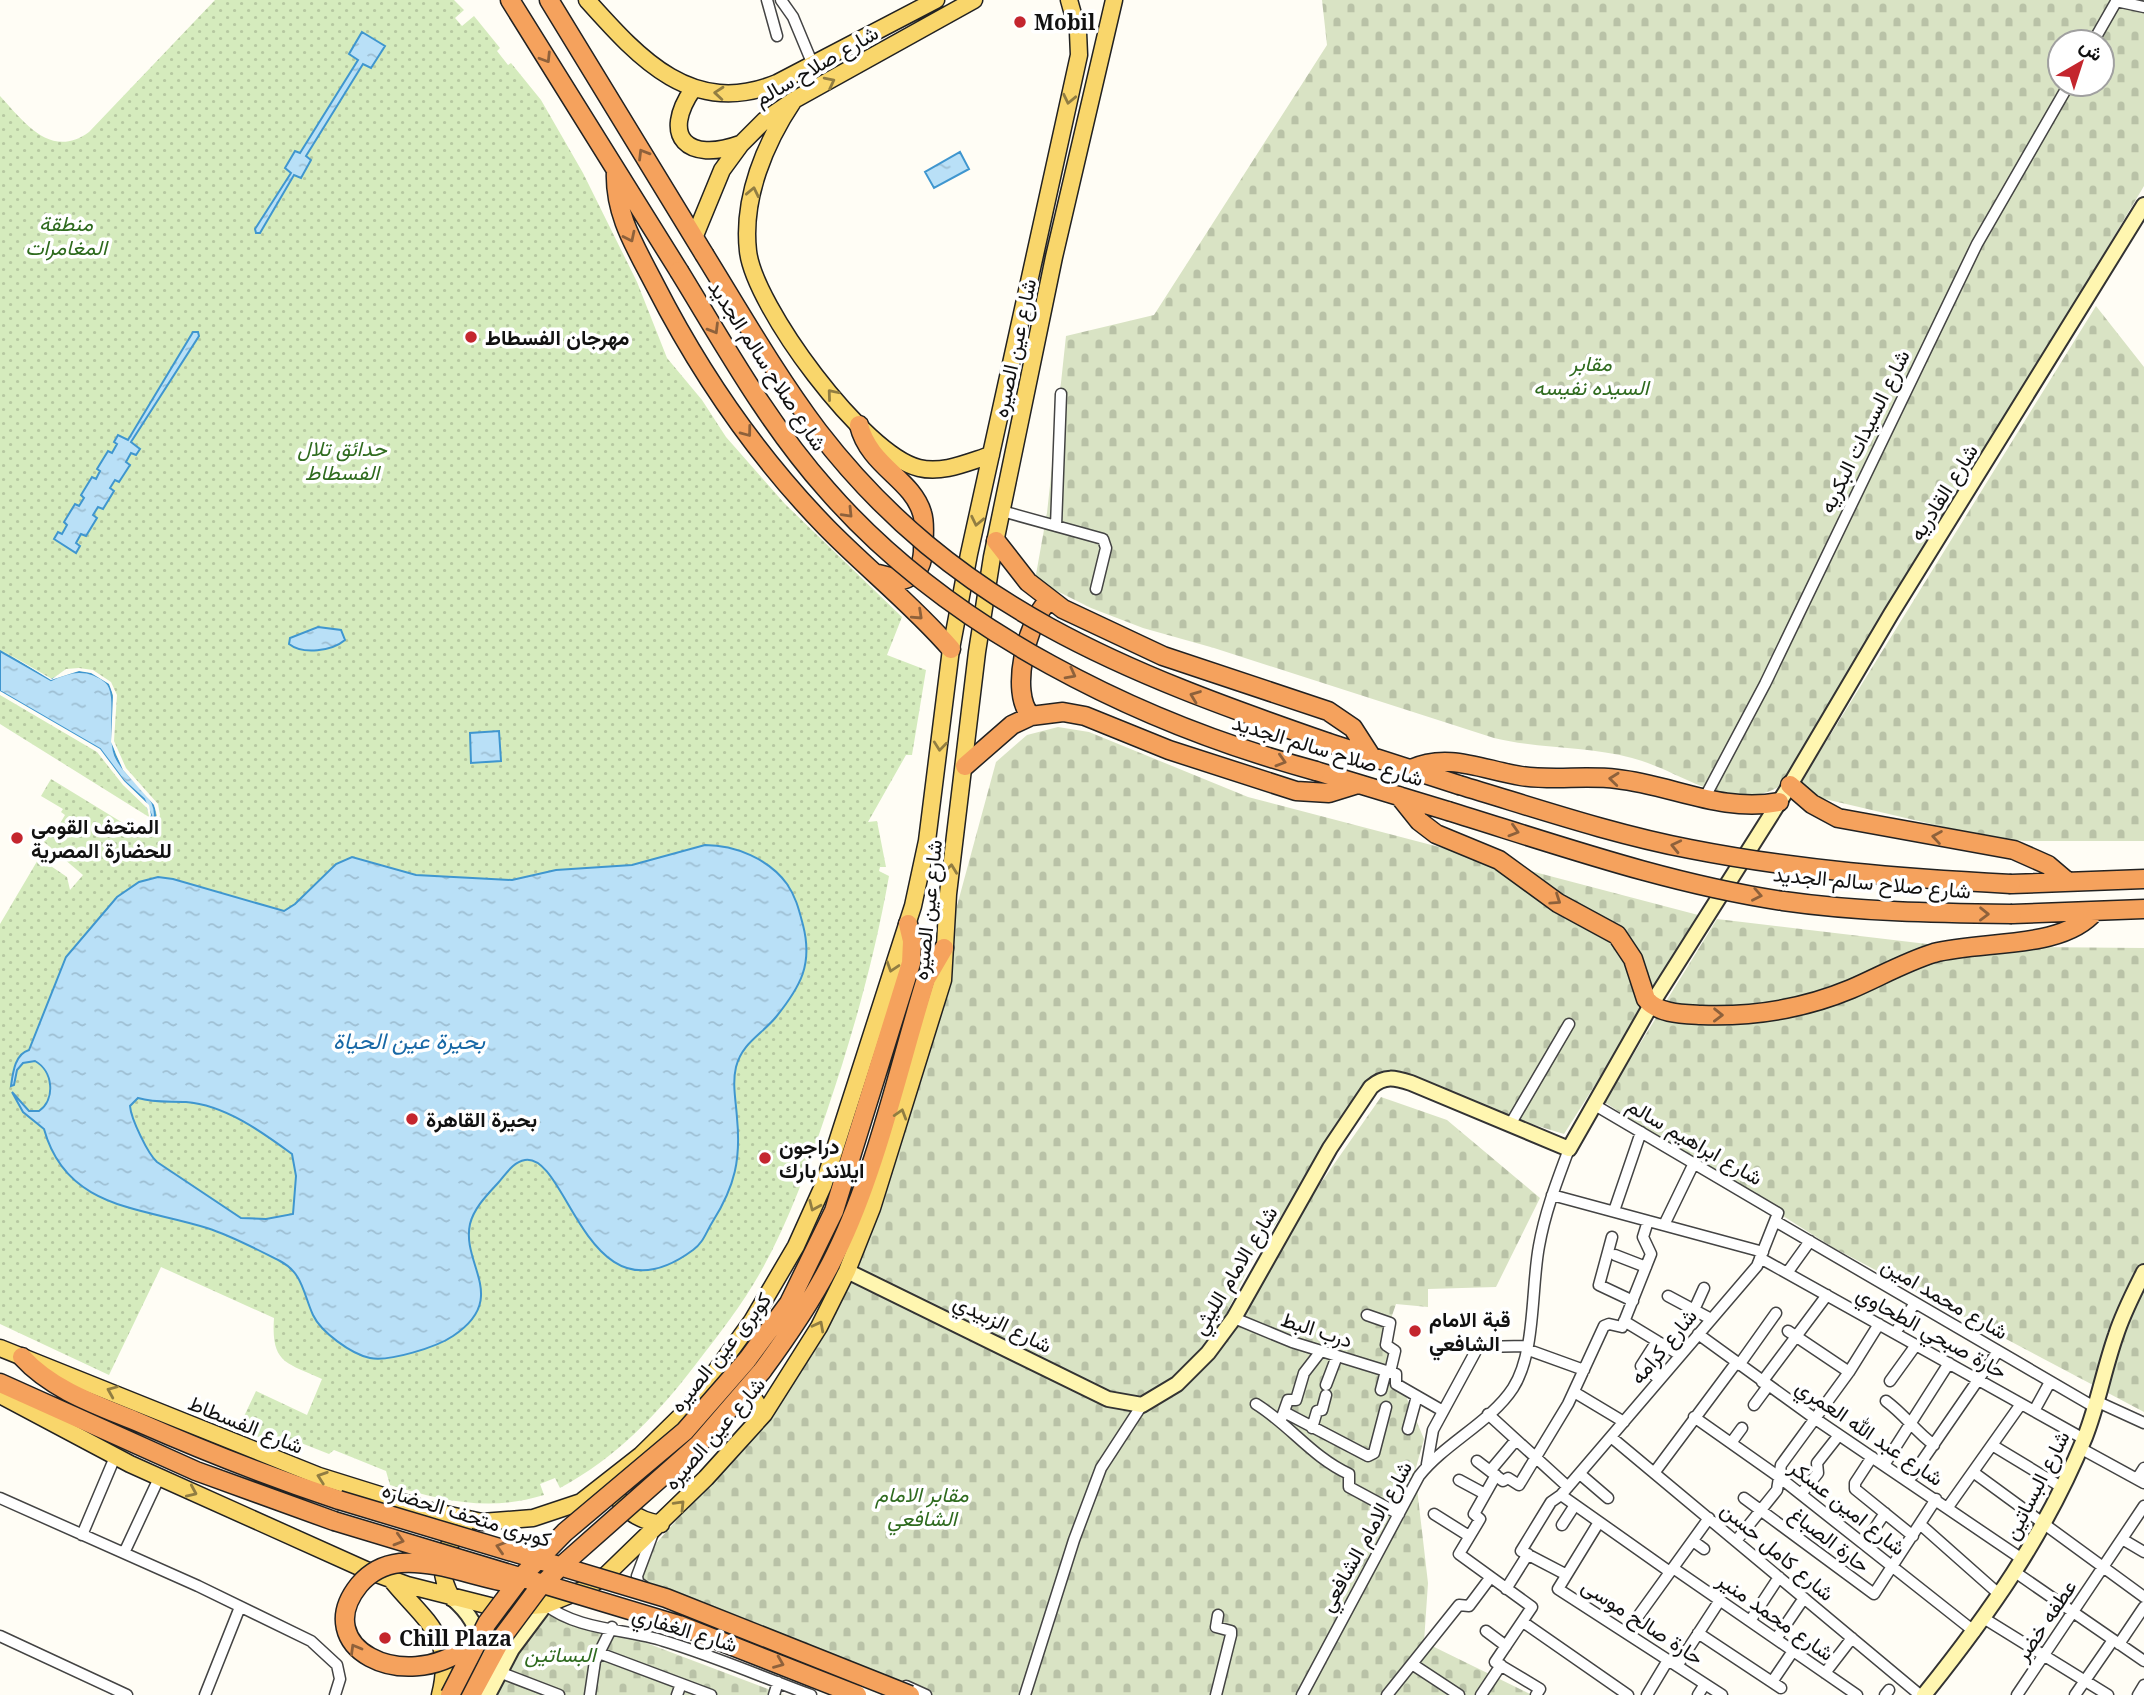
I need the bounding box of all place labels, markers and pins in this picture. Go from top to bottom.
place label: Mobil [1034,8,1096,36]
marker: Mobil [1012,14,1028,30]
place label: مهرجان الفسطاط [485,323,630,351]
marker: مهرجان الفسطاط [463,329,479,345]
place label: المتحف القومى للحضارة المصرية [31,812,172,864]
marker: المتحف القومى للحضارة المصرية [9,830,25,846]
place label: بحيرة القاهرة [426,1105,537,1133]
marker: بحيرة القاهرة [404,1111,420,1127]
place label: دراجون ايلاند بارك [779,1132,864,1184]
marker: دراجون ايلاند بارك [757,1150,773,1166]
place label: قبة الامام الشافعي [1429,1305,1511,1361]
marker: قبة الامام الشافعي [1407,1323,1423,1339]
place label: Chill Plaza [399,1624,512,1652]
marker: Chill Plaza [377,1630,393,1646]

